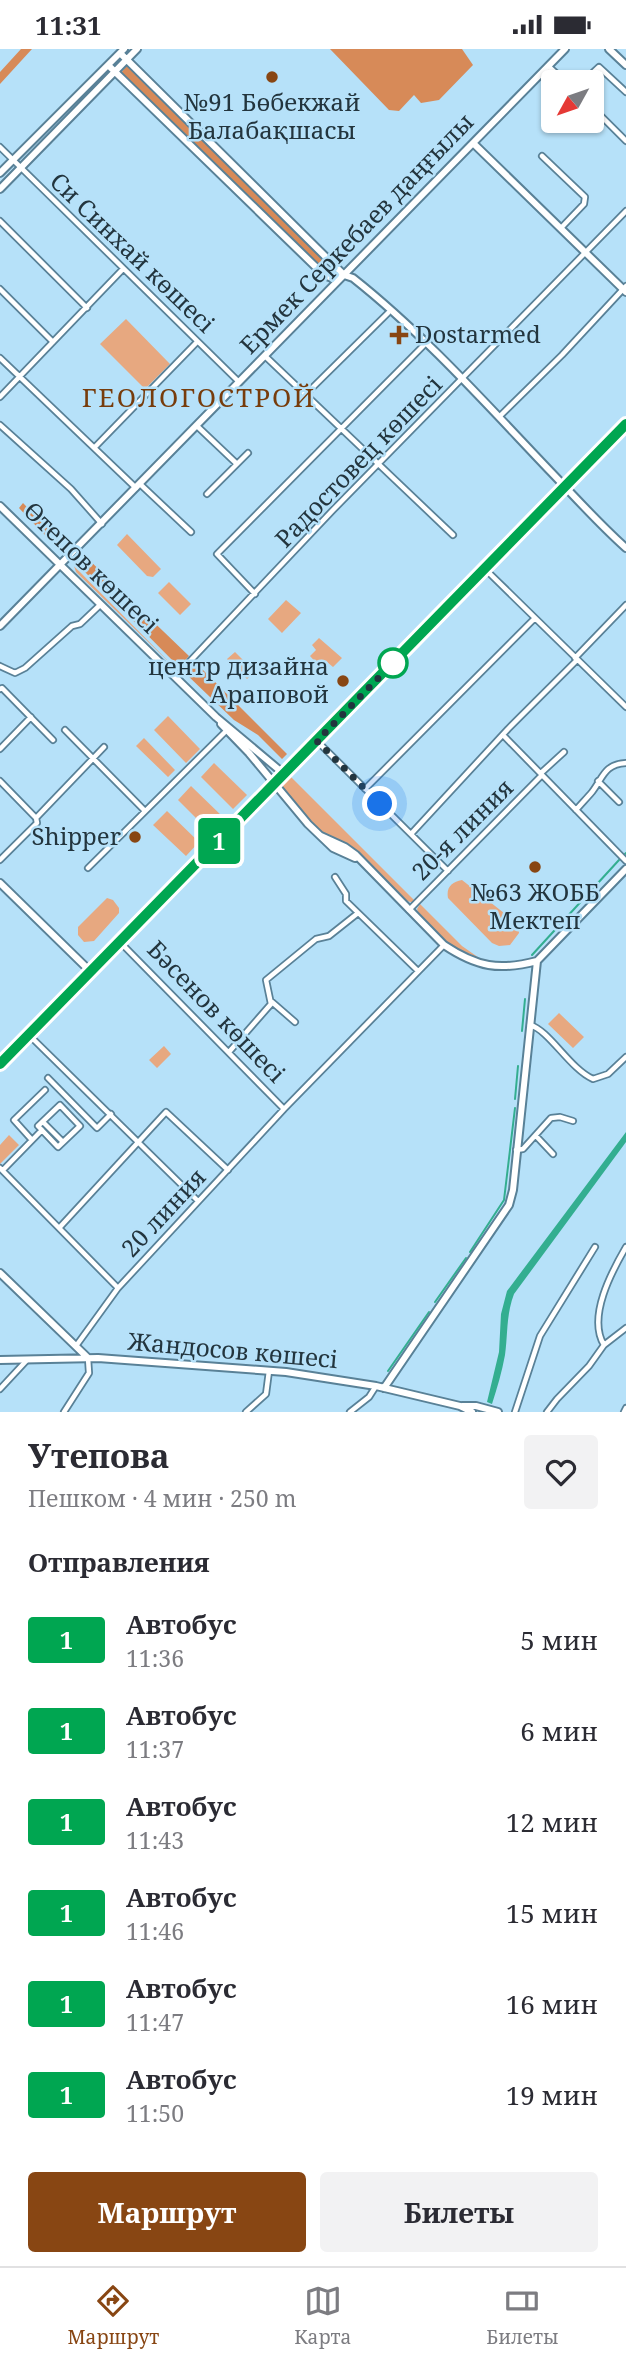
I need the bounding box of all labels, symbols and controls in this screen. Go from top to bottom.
text: 11:31 [35,7,102,43]
marker: №91 Бөбекжай Балабақшасы [264,69,280,85]
north arrow [541,70,604,133]
map controls [541,70,604,133]
place label: №91 Бөбекжай Балабақшасы [184,85,360,146]
street label: Ермек Серкебаев даңғылы [232,105,480,361]
street label: Си Синхай көшесі [43,164,223,339]
place label: Dostarmed [415,317,541,350]
marker: Dostarmed [389,325,409,345]
street label: Радостовец көшесі [267,368,449,554]
district label: ГЕОЛОГОСТРОЙ [82,379,316,415]
street label: Өтепов көшесі [17,494,167,640]
unlabelled marker [378,648,408,678]
place label: центр дизайна Араповой [148,649,329,710]
marker: центр дизайна Араповой [335,673,351,689]
street label: 20-я линия [404,771,520,887]
your location [362,786,397,821]
line badge: 1 [196,818,242,864]
place label: Shipper [31,819,121,852]
text: 1 [212,824,226,857]
marker: Shipper [127,829,143,845]
marker: №63 ЖОББ Мектеп [527,859,543,875]
place label: №63 ЖОББ Мектеп [470,875,600,936]
street label: Бәсенов көшесі [141,933,293,1089]
street label: 20 линия [113,1161,212,1263]
street label: Жандосов көшесі [126,1324,340,1375]
text: Утепова [28,1433,170,1478]
button: heart [524,1435,598,1509]
text: Пешком · 4 мин · 250 m [28,1482,296,1514]
text: Отправления [28,1544,210,1580]
text: Автобус [126,1606,236,1642]
text: 5 мин [520,1622,598,1658]
text: 1 [60,1623,73,1656]
text: 11:36 [126,1642,184,1674]
text: Автобус [126,1697,236,1733]
text: 6 мин [520,1713,598,1749]
text: 1 [60,1714,73,1747]
text: 11:37 [126,1733,184,1765]
text: Автобус [126,1788,236,1824]
text: 12 мин [506,1804,598,1840]
text: 1 [60,1805,73,1838]
text: 11:43 [126,1824,184,1856]
text: Автобус [126,1879,236,1915]
text: 15 мин [506,1895,598,1931]
text: 1 [60,1896,73,1929]
text: 11:46 [126,1915,184,1947]
text: Автобус [126,1970,236,2006]
text: 16 мин [506,1986,598,2022]
text: 1 [60,1987,73,2020]
text: 11:47 [126,2006,184,2038]
text: Автобус [126,2061,236,2097]
text: 19 мин [506,2077,598,2113]
text: 1 [60,2078,73,2111]
text: 11:50 [126,2097,184,2129]
button: Маршрут [28,2172,306,2252]
button: Билеты [320,2172,598,2252]
tab: Маршрут [67,2282,159,2350]
tab: Карта [294,2282,351,2350]
tab: Билеты [486,2282,559,2350]

